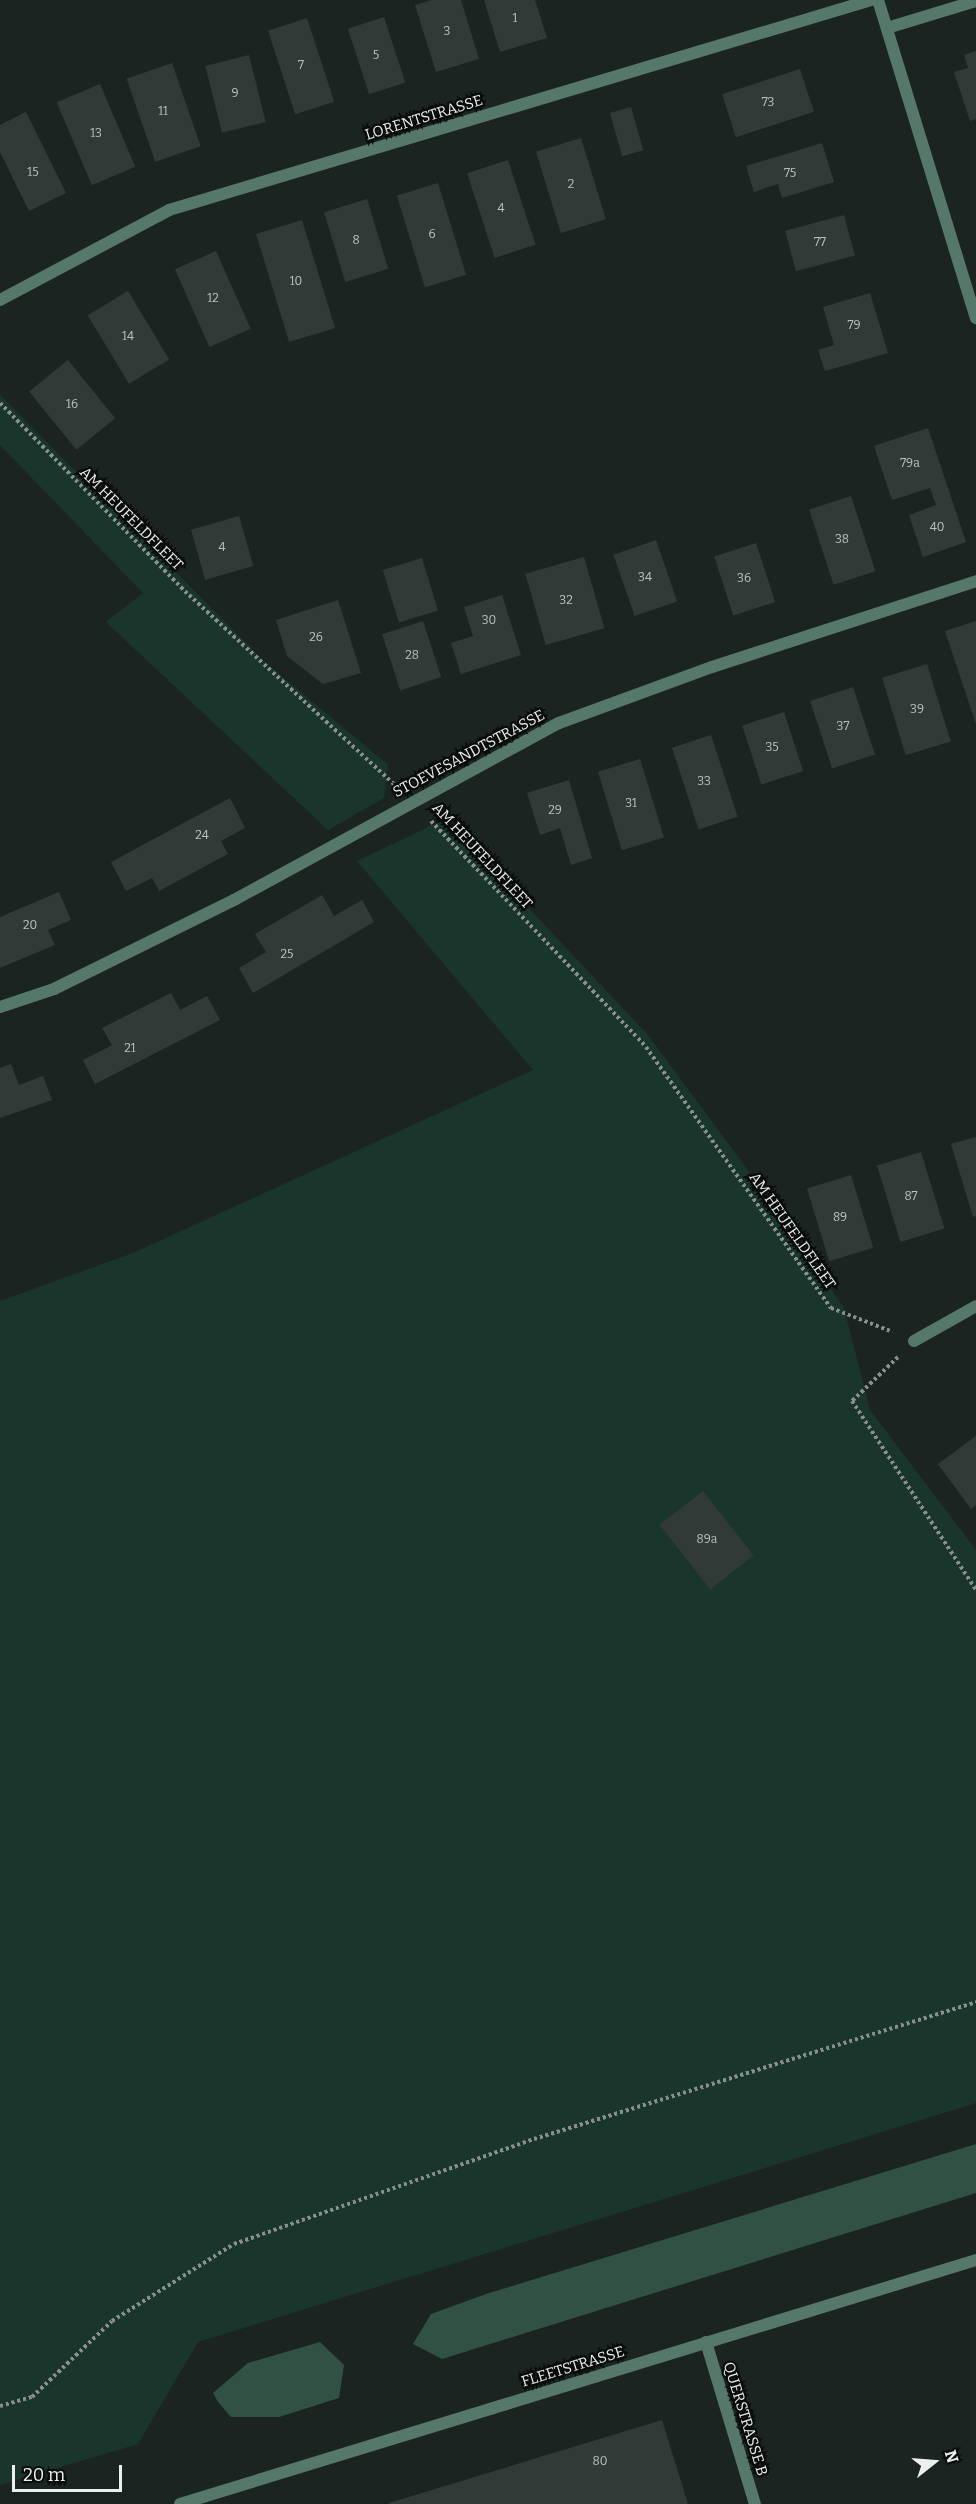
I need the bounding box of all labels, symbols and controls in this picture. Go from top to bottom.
house number: 1 [513,12,517,26]
house number: 3 [444,25,450,39]
house number: 5 [373,49,379,63]
house number: 7 [298,59,304,73]
house number: 9 [231,87,239,101]
street label: LORENTSTRASSE [363,92,485,144]
house number: 73 [762,96,774,110]
house number: 11 [158,105,168,119]
house number: 13 [90,127,102,141]
house number: 15 [27,166,39,180]
house number: 75 [784,167,796,181]
house number: 2 [568,178,574,192]
house number: 4 [497,202,505,216]
house number: 6 [428,228,436,242]
house number: 8 [352,234,360,248]
house number: 77 [814,236,826,250]
house number: 10 [290,275,302,289]
house number: 12 [207,292,219,306]
house number: 79 [848,319,860,333]
house number: 14 [122,330,134,344]
house number: 16 [66,398,78,412]
house number: 79a [900,457,920,471]
street label: AM HEUFELDFLEET [76,464,186,574]
house number: 40 [930,521,944,535]
house number: 38 [835,533,849,547]
house number: 4 [218,541,226,555]
house number: 34 [638,571,652,585]
house number: 36 [737,572,751,586]
house number: 32 [559,594,573,608]
house number: 30 [482,614,496,628]
house number: 26 [309,631,323,645]
house number: 28 [405,649,419,663]
house number: 39 [910,703,924,717]
street label: STOEVESANDTSTRASSE [390,706,548,802]
house number: 37 [837,720,849,734]
house number: 35 [765,741,779,755]
house number: 33 [697,775,711,789]
house number: 31 [625,797,637,811]
street label: AM HEUFELDFLEET [428,799,536,913]
house number: 29 [548,804,562,818]
house number: 24 [195,829,209,843]
house number: 20 [23,919,37,933]
house number: 25 [281,948,293,962]
house number: 21 [124,1042,136,1056]
street label: AM HEUFELDFLEET [745,1169,839,1293]
house number: 87 [904,1190,918,1204]
house number: 89 [833,1211,847,1225]
house number: 89a [697,1533,717,1547]
street label: FLEETSTRASSE [519,2343,627,2391]
street label: QUERSTRASSE B [719,2360,771,2478]
north arrow [904,2432,964,2492]
text: N [941,2448,963,2465]
scale bar [15,2453,124,2491]
house number: 80 [593,2455,607,2469]
text: 20 m [23,2464,65,2486]

